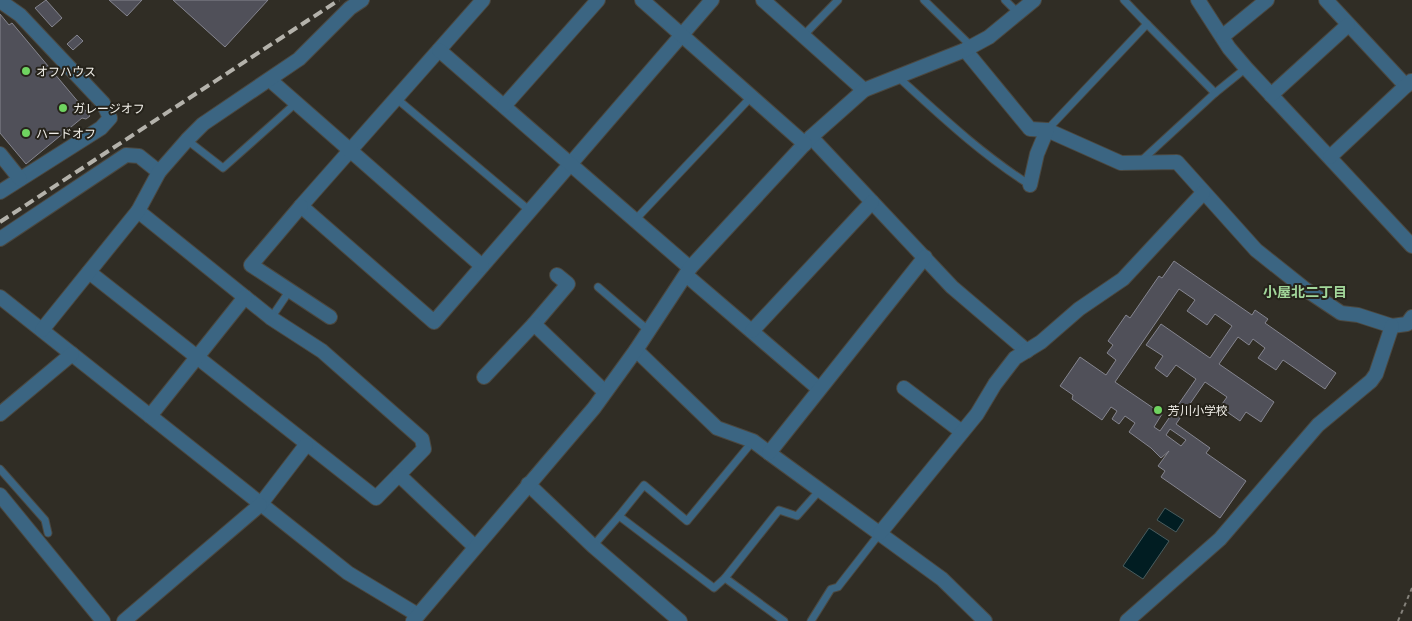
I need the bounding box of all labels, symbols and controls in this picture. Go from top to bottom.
place label: オフハウス [36,64,96,79]
marker: オフハウス [20,65,32,77]
place label: ガレージオフ [73,101,145,116]
marker: ガレージオフ [57,102,69,114]
place label: ハードオフ [36,126,96,141]
marker: ハードオフ [20,127,32,139]
district label: 小屋北二丁目 [1263,283,1347,300]
place label: 芳川小学校 [1168,403,1228,418]
marker: 芳川小学校 [1152,404,1164,416]

